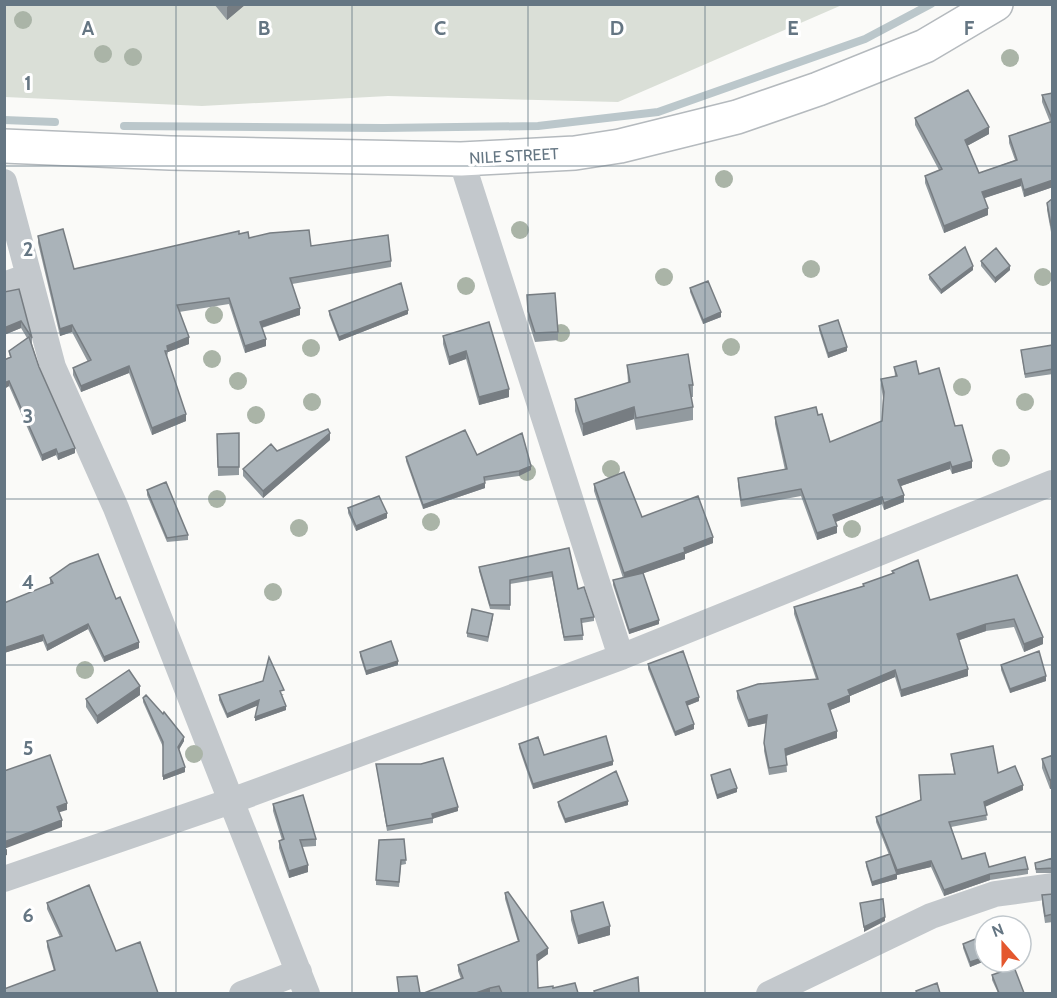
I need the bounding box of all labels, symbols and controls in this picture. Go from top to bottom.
text: A [82,16,95,40]
text: B [258,16,270,40]
text: C [434,16,446,40]
text: D [610,16,624,40]
text: E [787,16,799,40]
text: F [964,16,975,40]
text: 1 [24,71,32,95]
street label: NILE STREET [469,144,560,168]
text: 2 [23,237,33,261]
text: 3 [23,404,33,428]
text: 4 [22,570,34,594]
text: 5 [23,736,33,760]
text: 6 [22,903,34,927]
north arrow [973,914,1033,974]
text: N [989,920,1006,941]

